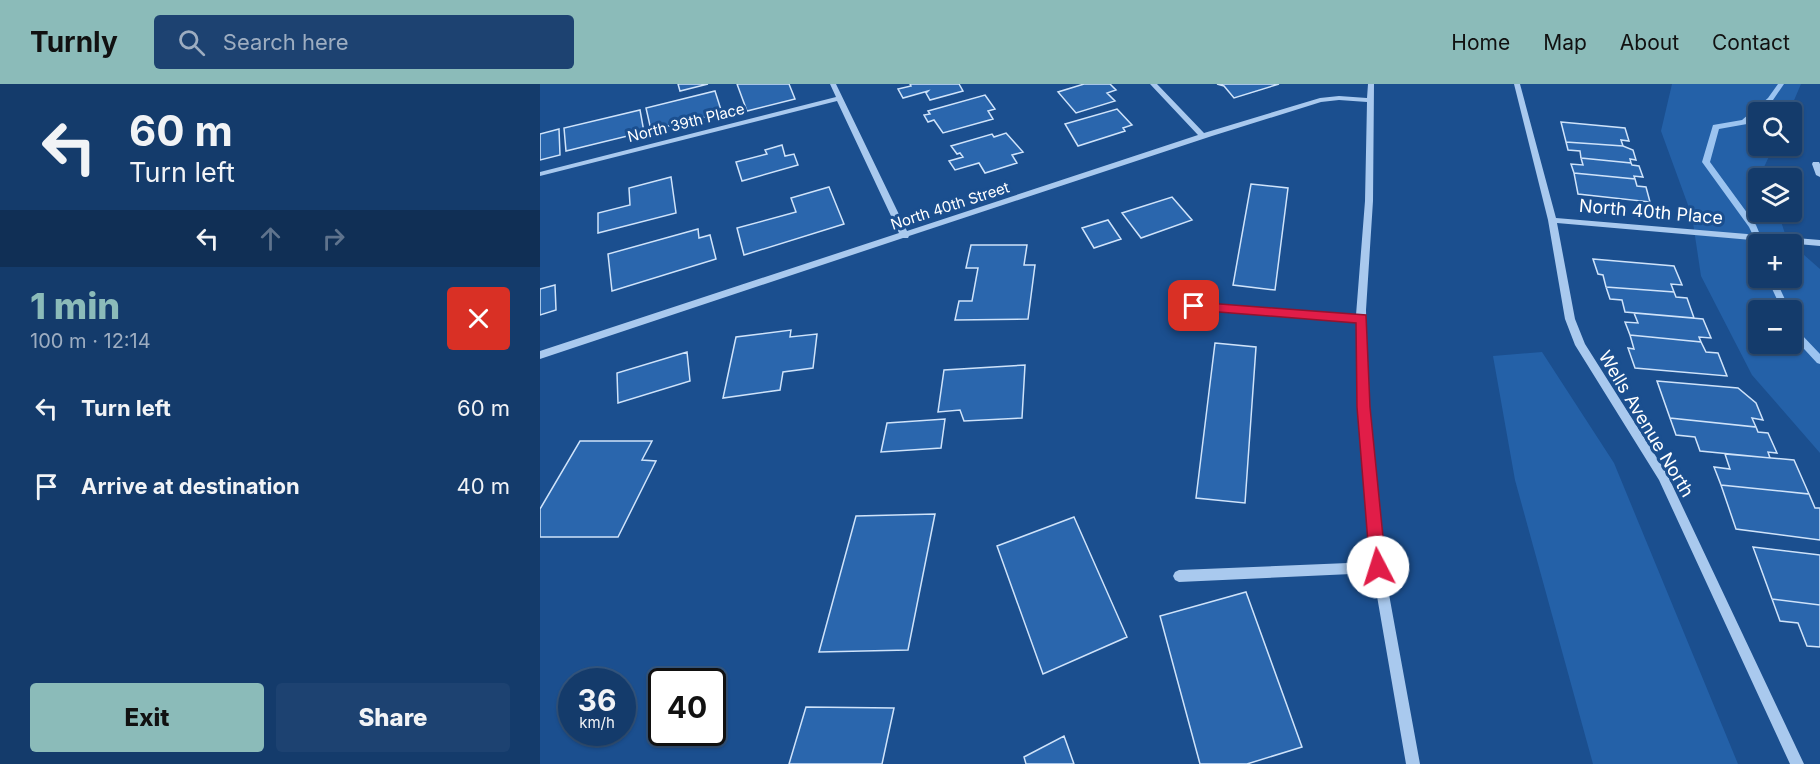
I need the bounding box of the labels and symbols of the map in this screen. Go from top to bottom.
street label: North 39th Place [625,99,746,146]
street label: North 40th Street [888,177,1012,234]
street label: North 40th Place [1578,195,1724,228]
pin [1168,280,1219,331]
street label: Wells Avenue North [1594,347,1698,501]
position arrow [1346,535,1410,599]
speed limit sign: 40 [648,668,726,746]

